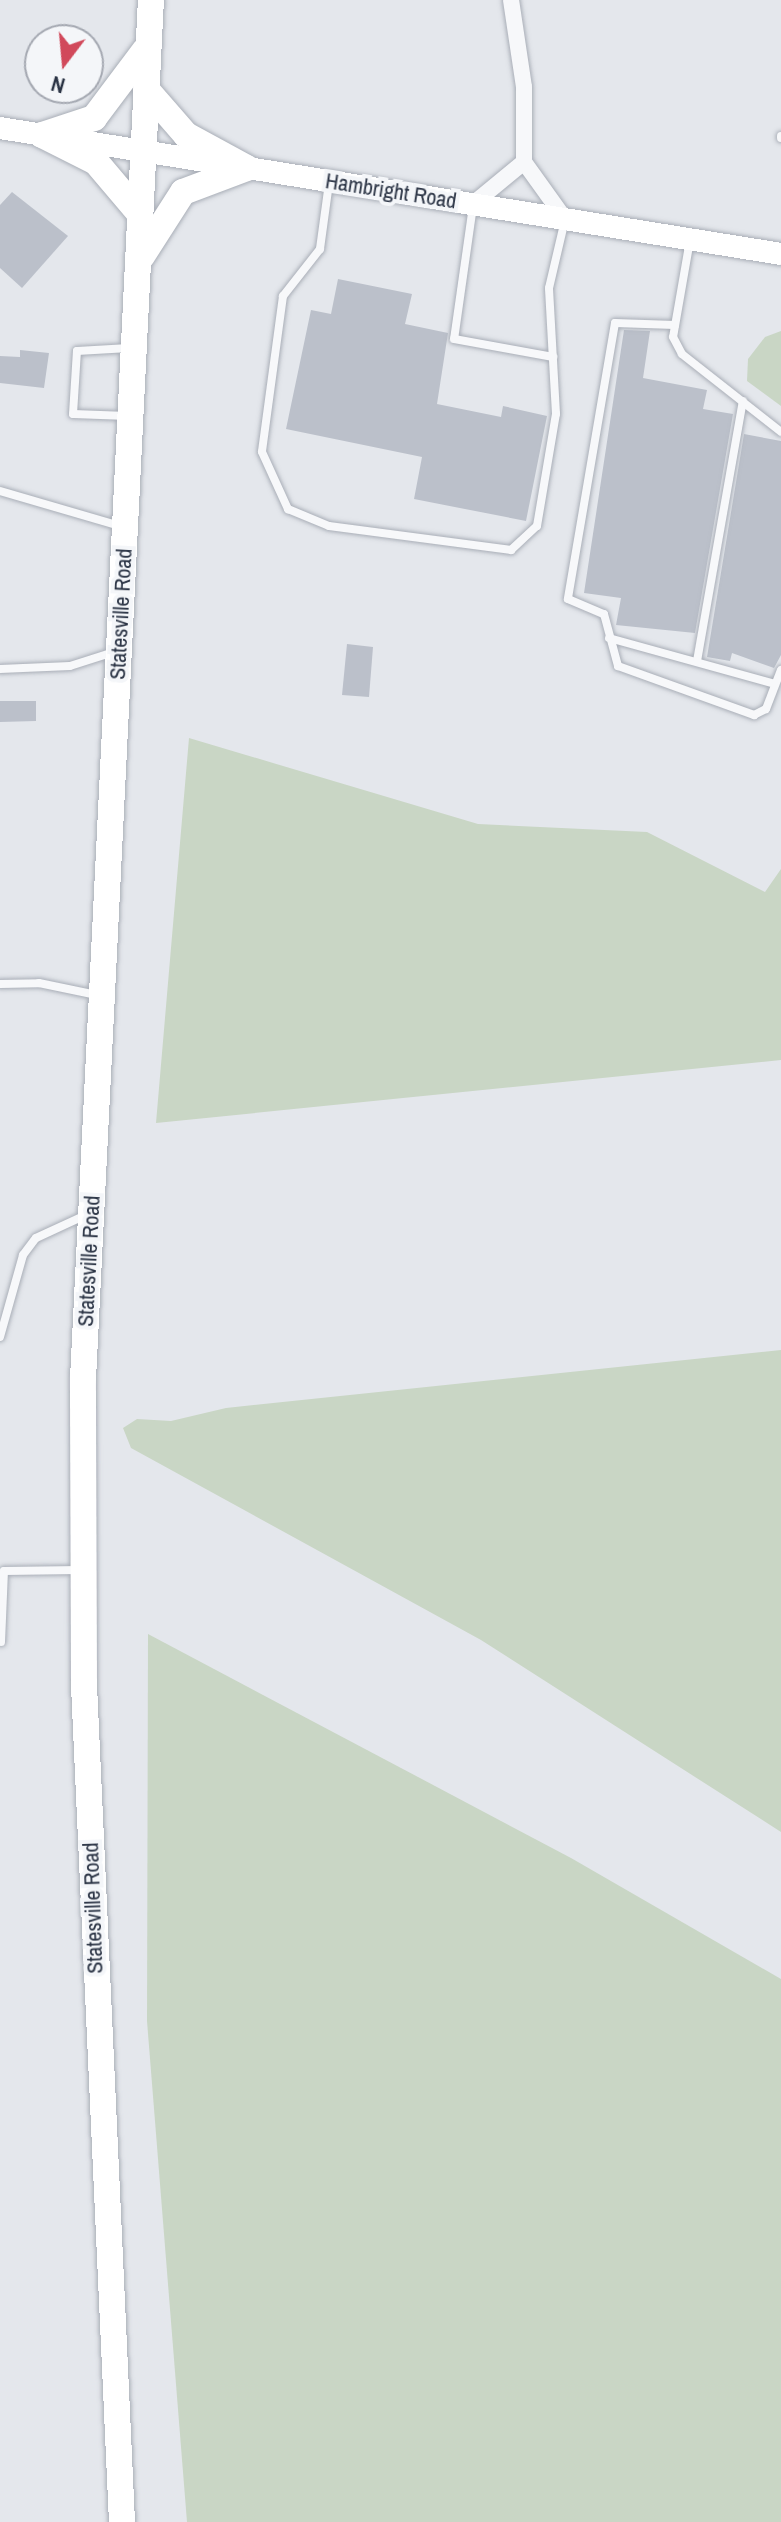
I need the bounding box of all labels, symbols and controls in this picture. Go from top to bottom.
north arrow [24,24,104,104]
text: N [48,69,68,101]
street label: Hambright Road [324,168,458,214]
street label: Statesville Road [104,548,138,680]
street label: Statesville Road [72,1195,106,1327]
street label: Statesville Road [78,1842,108,1974]

